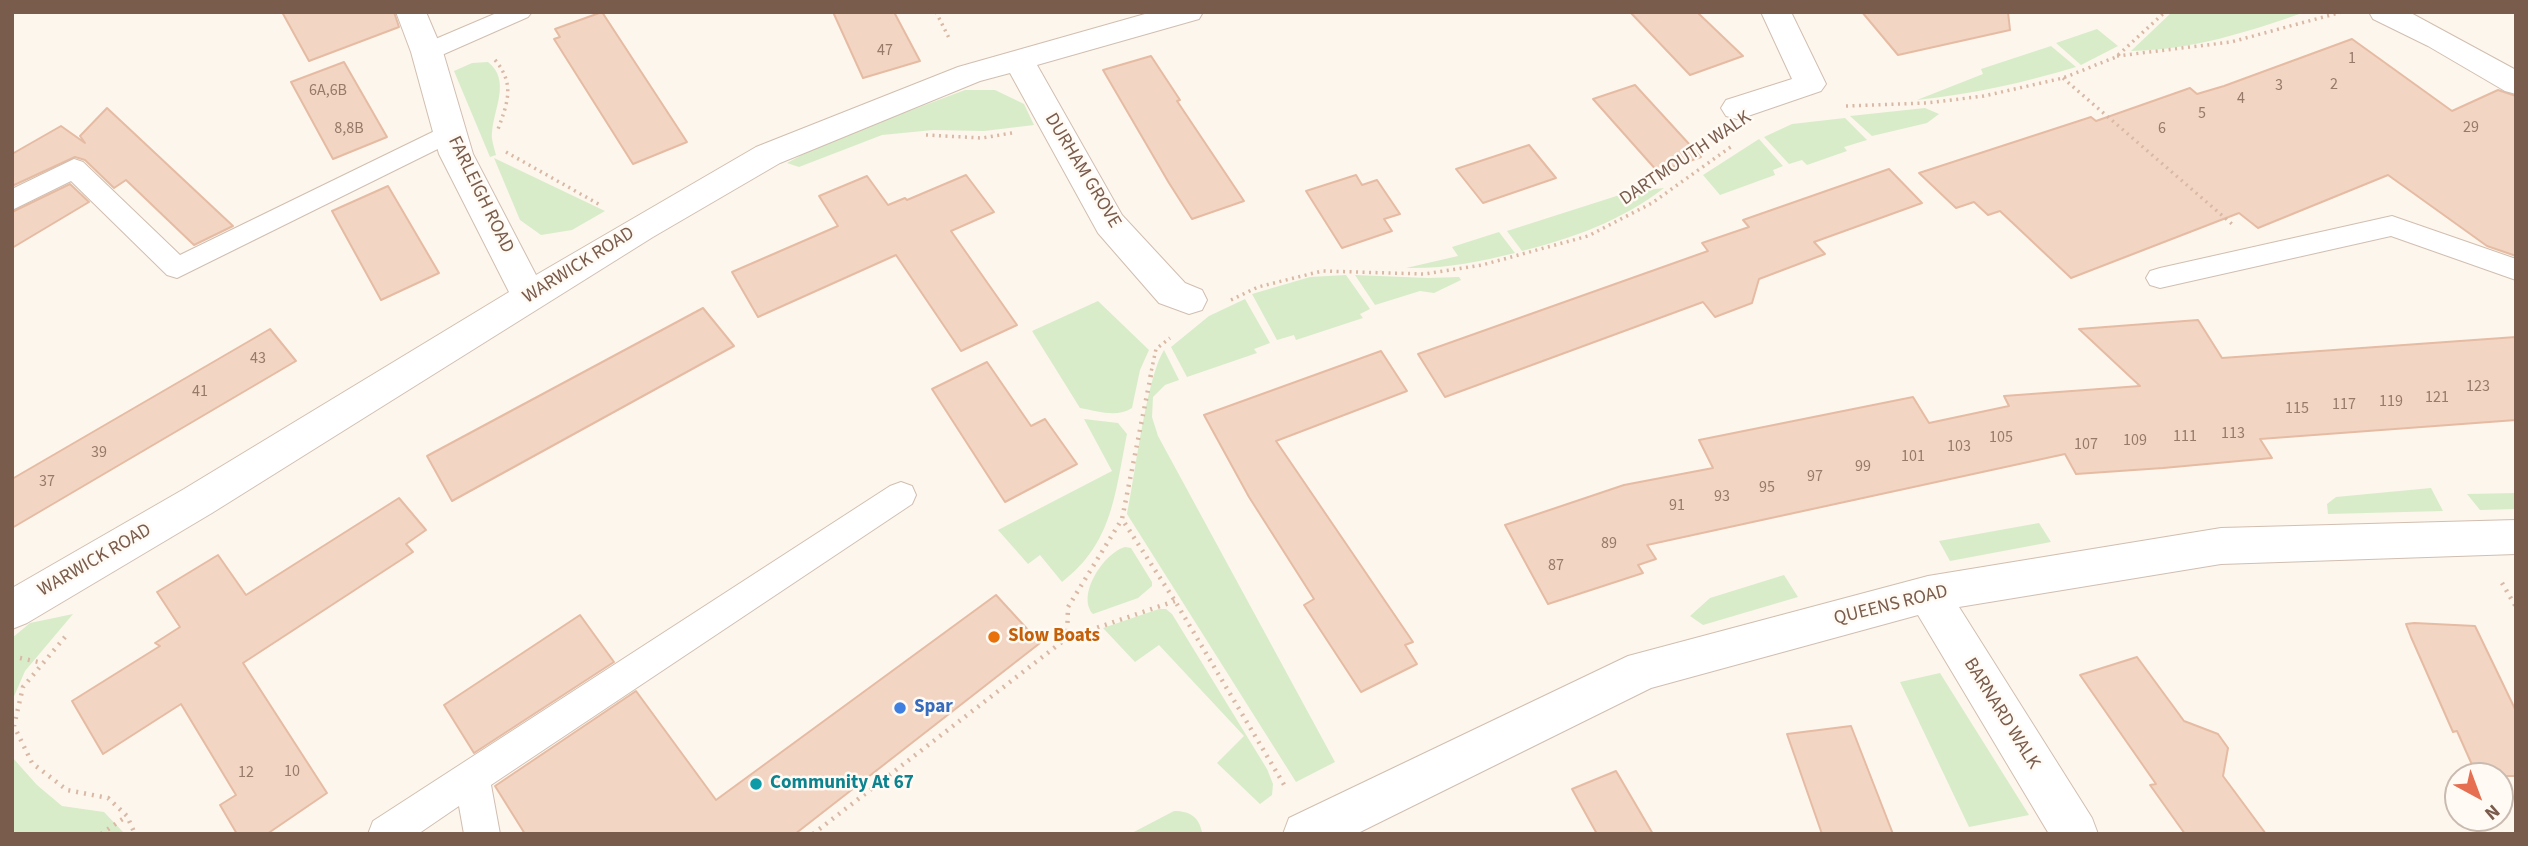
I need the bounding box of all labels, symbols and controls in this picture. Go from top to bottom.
house number: 47 [877,41,893,61]
house number: 1 [2348,49,2356,69]
house number: 2 [2330,75,2338,95]
house number: 3 [2275,76,2283,96]
house number: 6A,6B [309,81,347,101]
house number: 4 [2237,89,2245,109]
house number: 5 [2198,104,2206,124]
street label: DARTMOUTH WALK [1616,107,1756,211]
street label: DURHAM GROVE [1039,109,1125,233]
house number: 29 [2463,118,2479,138]
house number: 8,8B [334,119,364,139]
house number: 6 [2158,119,2166,139]
street label: FARLEIGH ROAD [442,133,518,257]
street label: WARWICK ROAD [519,223,639,309]
house number: 43 [250,349,266,369]
house number: 123 [2466,377,2490,397]
house number: 41 [192,382,208,402]
house number: 121 [2425,388,2449,408]
house number: 119 [2379,392,2403,412]
house number: 117 [2332,395,2356,415]
house number: 115 [2285,399,2309,419]
house number: 113 [2221,424,2245,444]
house number: 111 [2173,427,2197,447]
house number: 105 [1989,428,2013,448]
house number: 109 [2123,431,2147,451]
house number: 107 [2074,435,2098,455]
house number: 103 [1947,437,1971,457]
house number: 39 [91,443,107,463]
house number: 101 [1901,447,1925,467]
house number: 99 [1855,457,1871,477]
house number: 97 [1807,467,1823,487]
house number: 37 [39,472,55,492]
house number: 95 [1759,478,1775,498]
house number: 93 [1714,487,1730,507]
house number: 91 [1669,496,1685,516]
street label: WARWICK ROAD [34,519,156,603]
house number: 89 [1601,534,1617,554]
house number: 87 [1548,556,1564,576]
street label: QUEENS ROAD [1832,581,1950,631]
place label: Slow Boats [1008,626,1100,648]
marker: Slow Boats [986,629,1002,645]
street label: BARNARD WALK [1958,654,2044,774]
place label: Spar [914,697,953,719]
marker: Spar [892,700,908,716]
house number: 10 [284,762,300,782]
north arrow [2444,762,2514,832]
house number: 12 [238,763,254,783]
place label: Community At 67 [770,773,914,795]
marker: Community At 67 [748,776,764,792]
text: N [2478,797,2505,826]

